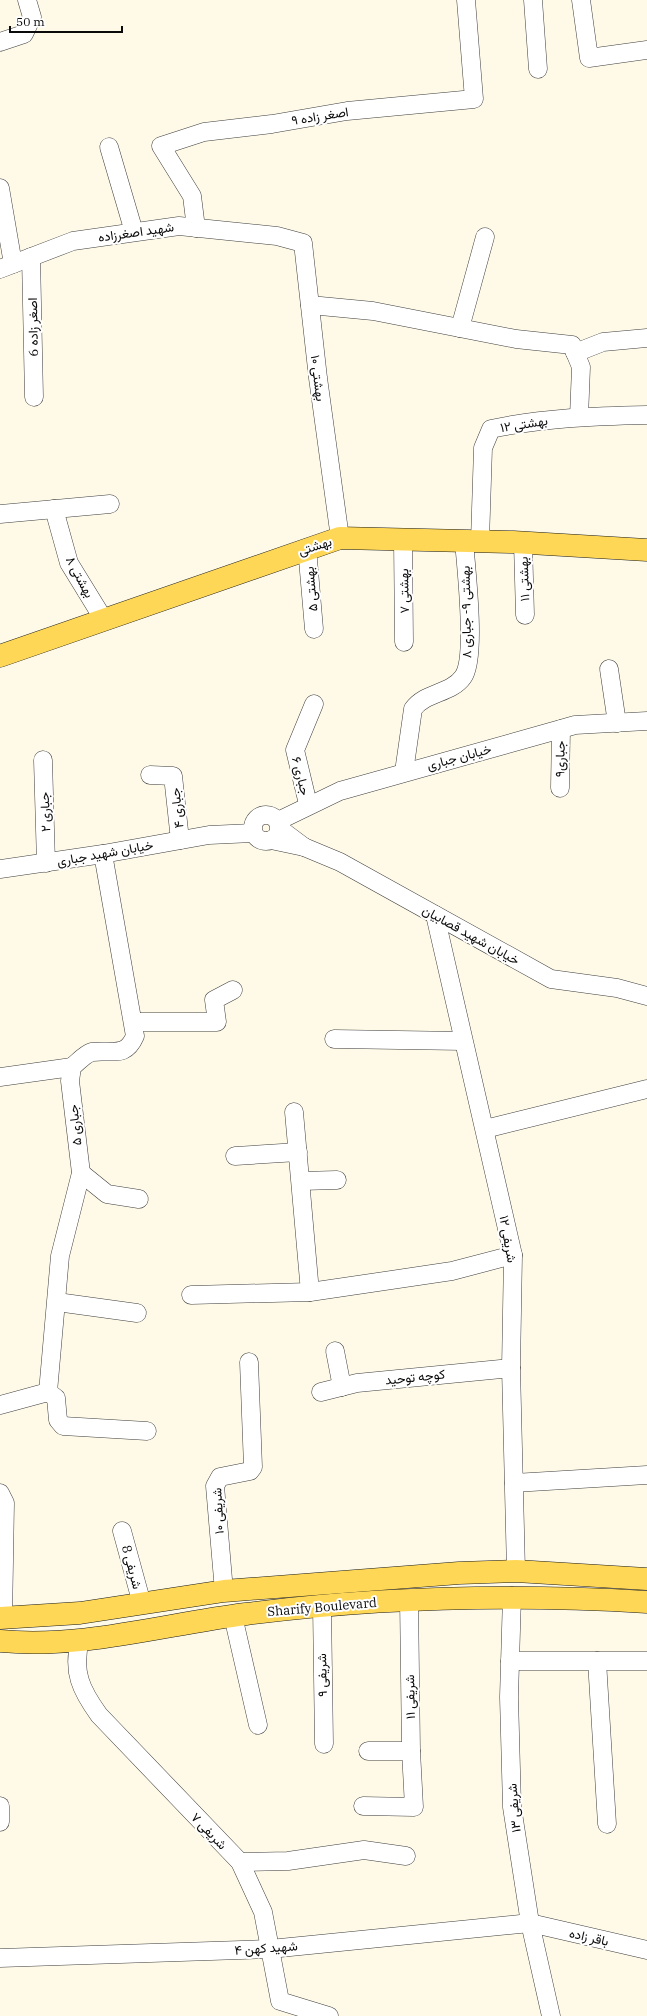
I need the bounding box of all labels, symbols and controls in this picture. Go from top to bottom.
scale bar [10,8,122,34]
text: 50 m [16,14,45,29]
street label: اصغر زاده ۹ [290,103,350,129]
street label: شهید اصغرزاده [97,218,175,246]
street label: اصغر زاده 6 [24,297,42,357]
street label: بهشتی ۱۰ [307,354,329,402]
street label: بهشتی ۱۲ [499,412,549,436]
street label: بهشتی [296,533,334,559]
street label: بهشتی ۸ [62,553,98,601]
street label: بهشتی ۱۱ [515,556,533,602]
street label: بهشتی ۹- جباری ۸ [457,565,475,659]
street label: بهشتی ۵ [301,566,321,612]
street label: بهشتی ۷ [395,568,413,614]
street label: خیابان جباری [425,740,493,774]
street label: جباری۹ [551,740,569,777]
street label: جباری ۶ [288,755,314,798]
street label: جباری ۴ [166,787,188,829]
street label: جباری ۲ [36,791,54,832]
street label: خیابان شهید جباری [56,836,155,870]
street label: خیابان شهید قصابیان [419,901,523,969]
street label: جباری ۵ [64,1103,86,1146]
street label: شریفی ۱۲ [495,1214,521,1264]
street label: کوچه توحید [384,1365,446,1390]
street label: شریفی ۱۰ [208,1487,228,1535]
street label: شریفی 8 [118,1543,146,1591]
street label: Sharify Boulevard [267,1594,377,1620]
street label: شریفی ۹ [313,1653,331,1697]
street label: شریفی ۱۱ [401,1674,419,1720]
street label: شریفی ۱۳ [503,1783,525,1833]
street label: شریفی ۷ [187,1809,231,1853]
street label: باقر زاده [568,1924,611,1950]
street label: شهید کهن ۴ [234,1937,298,1959]

